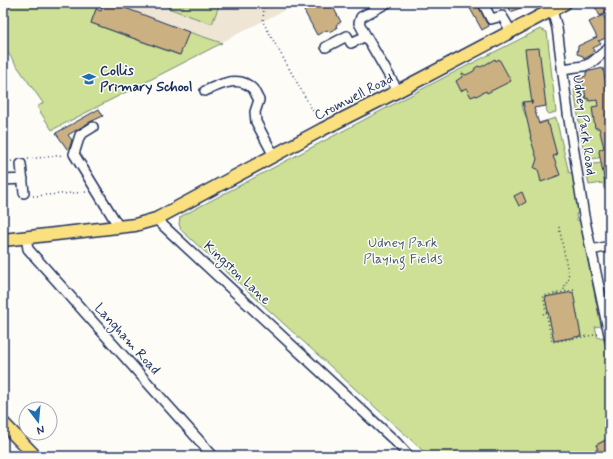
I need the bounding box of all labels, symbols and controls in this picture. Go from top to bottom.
place label: Collis Primary School [100,62,193,96]
street label: Cromwell Road [311,69,397,125]
school or university icon: Collis Primary School [81,71,97,87]
street label: Udney Park Road [568,74,600,176]
park label: Udney Park Playing Fields [363,234,443,270]
street label: Kingston Lane [199,237,275,310]
street label: Langham Road [89,300,164,379]
north arrow [18,401,58,441]
text: N [35,422,46,437]

